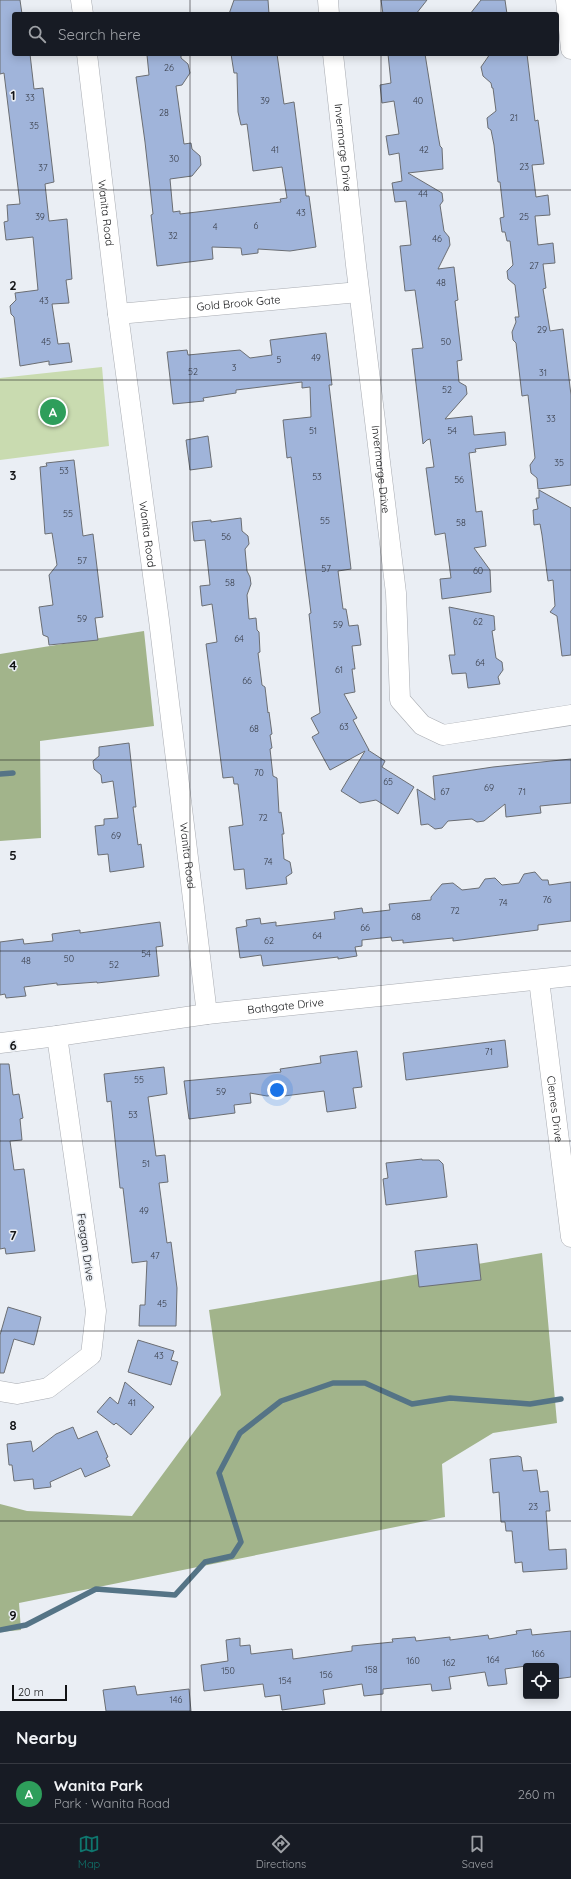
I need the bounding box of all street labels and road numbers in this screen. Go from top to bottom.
street label: Invermarge Drive [331,103,355,192]
street label: Wanita Road [95,179,117,247]
street label: Gold Brook Gate [196,292,281,314]
street label: Invermarge Drive [369,424,393,514]
street label: Wanita Road [136,500,159,568]
street label: Wanita Road [177,822,199,890]
street label: Bathgate Drive [247,995,324,1017]
street label: Clemes Drive [544,1075,566,1143]
street label: Feagan Drive [74,1212,98,1282]

